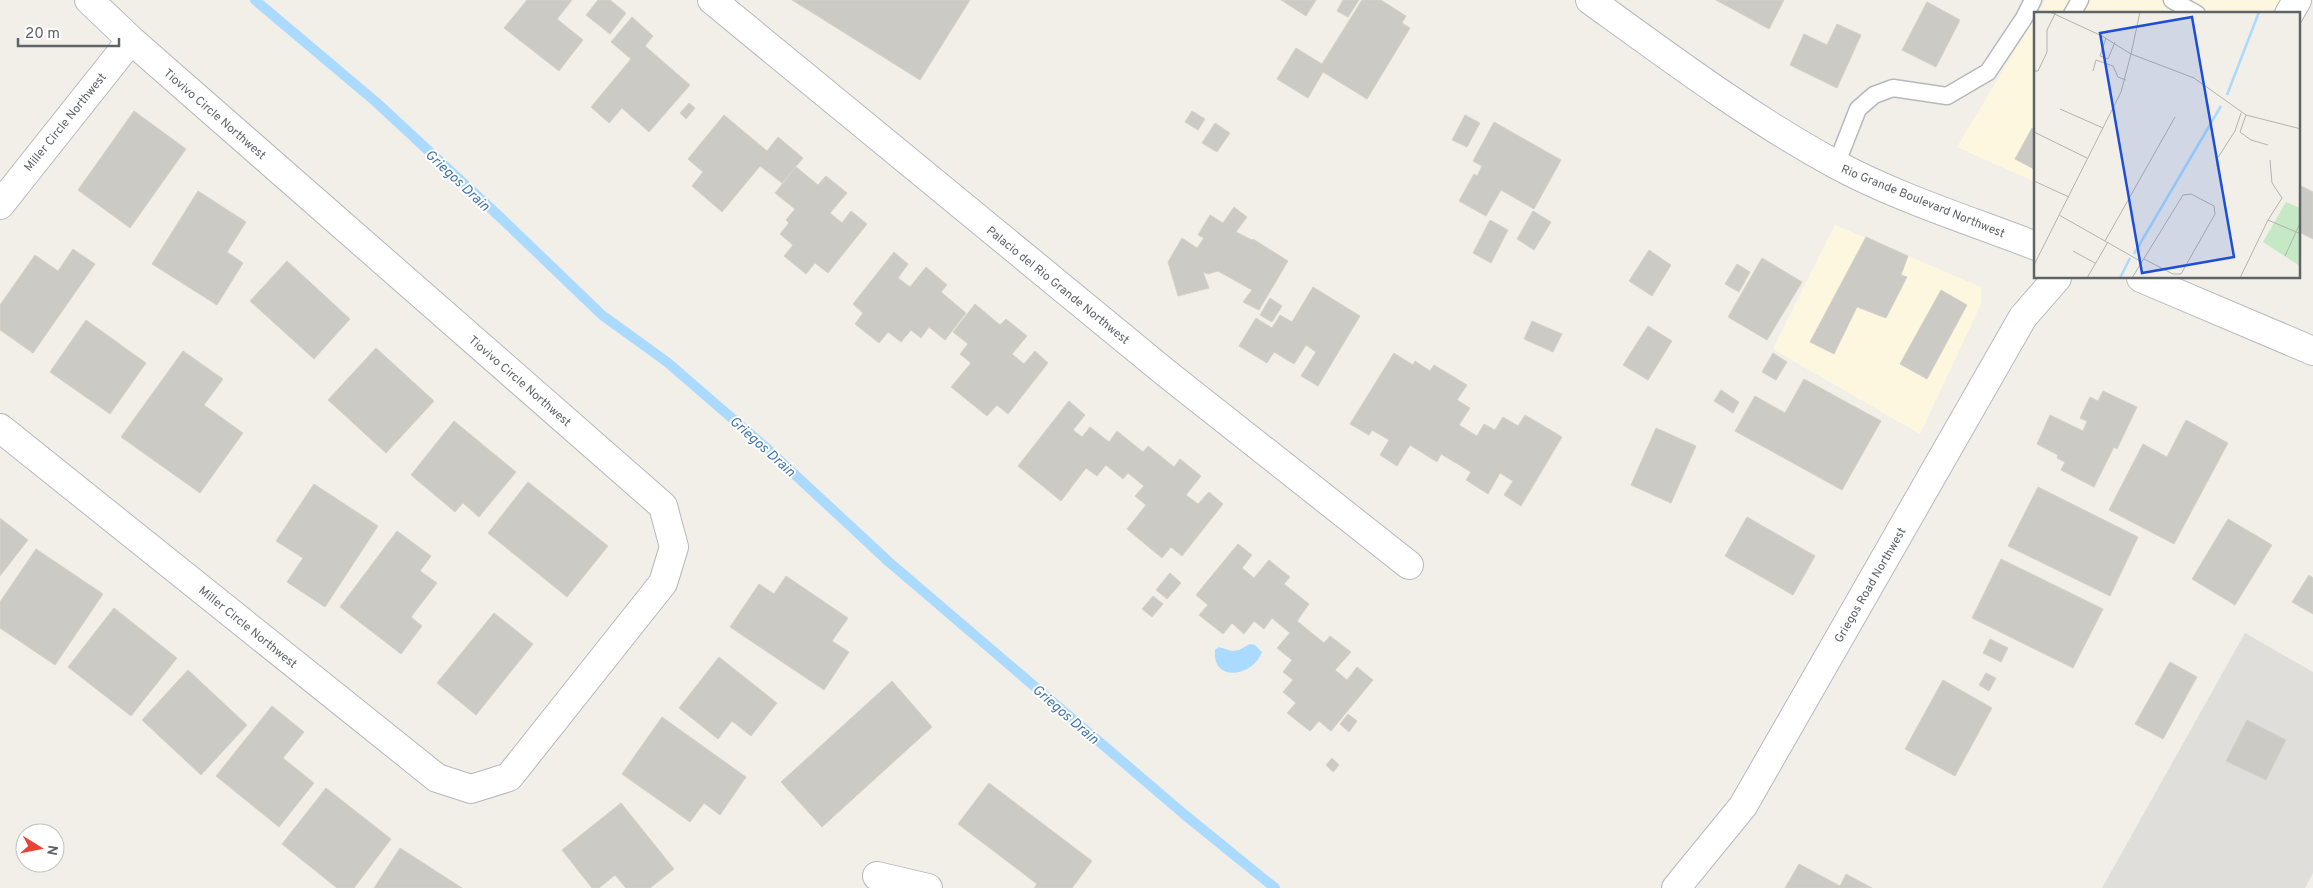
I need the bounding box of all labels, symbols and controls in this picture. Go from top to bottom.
inset map [2034,12,2300,279]
scale bar [18,15,119,47]
text: 20 m [25,25,60,44]
street label: Tiovivo Circle Northwest [160,66,269,164]
street label: Miller Circle Northwest [21,70,111,175]
water label: Griegos Drain [421,147,493,216]
street label: Rio Grande Boulevard Northwest [1838,162,2007,242]
street label: Palacio del Rio Grande Northwest [983,223,1132,348]
street label: Tiovivo Circle Northwest [465,333,574,431]
water label: Griegos Drain [726,413,799,481]
street label: Griegos Road Northwest [1831,525,1910,646]
street label: Miller Circle Northwest [195,583,300,673]
water label: Griegos Drain [1028,682,1102,749]
north arrow [15,823,65,873]
text: N [42,844,61,856]

